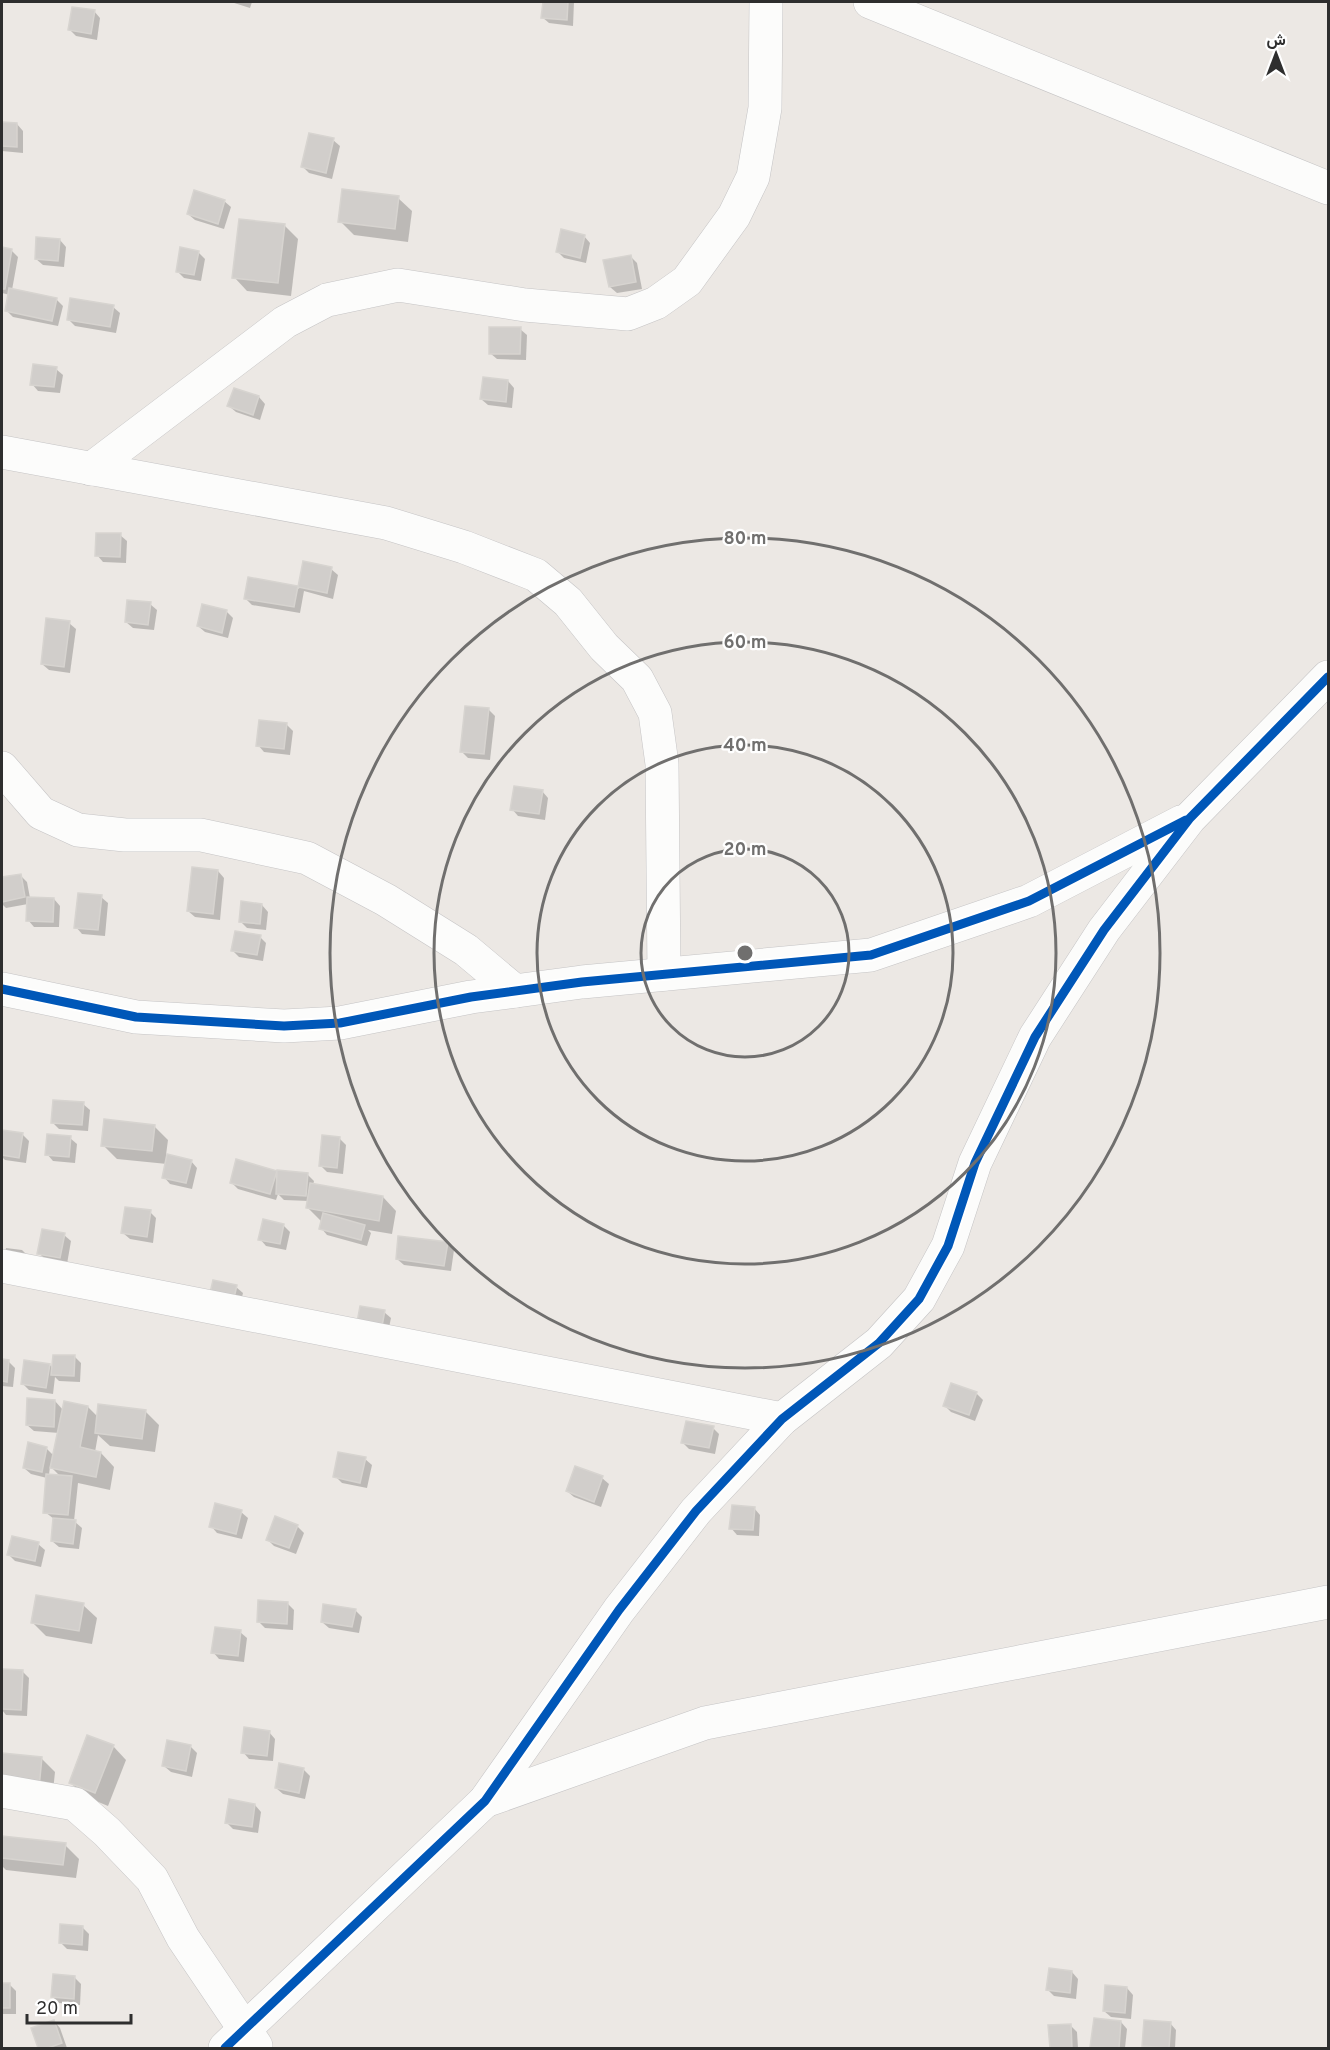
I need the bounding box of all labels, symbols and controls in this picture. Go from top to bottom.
north arrow [1246,24,1306,84]
text: ش [1266,31,1286,51]
text: 80 m [723,528,767,551]
text: 60 m [723,632,767,655]
text: 40 m [723,735,767,758]
text: 20 m [723,839,767,862]
centre of rings [735,943,755,963]
scale bar [27,1987,130,2025]
text: 20 m [36,1998,78,2021]

